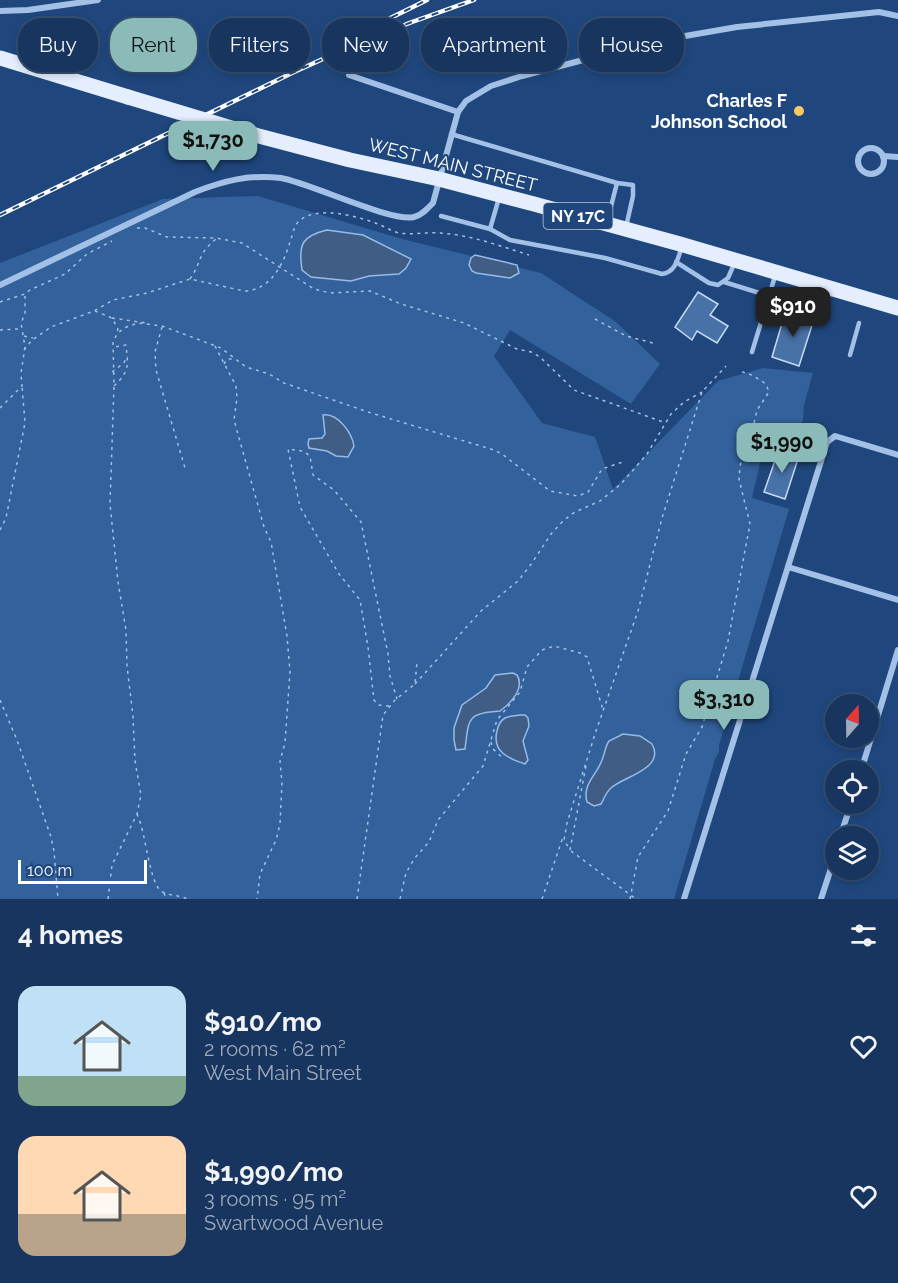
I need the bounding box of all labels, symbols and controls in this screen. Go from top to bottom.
chip: Buy [18,18,98,72]
chip: Rent [110,18,197,72]
chip: Filters [209,18,310,72]
chip: New [322,18,409,72]
chip: Apartment [421,18,567,72]
chip: House [579,18,684,72]
place label: Charles F Johnson School [651,90,787,132]
marker: Charles F Johnson School [792,104,806,118]
pin: $1,730 [164,121,262,172]
text: $1,730 [182,128,244,152]
street label: WEST MAIN STREET [367,133,540,196]
road number: NY 17C [544,203,612,229]
pin: $910 [757,287,829,338]
text: $910 [770,294,816,318]
pin: $1,990 [733,423,831,474]
text: $1,990 [750,430,814,454]
pin: $3,310 [675,680,773,731]
text: $3,310 [693,687,755,711]
north arrow [825,694,879,748]
map controls [825,694,879,880]
button: locate [825,760,879,814]
button: layers [825,826,879,880]
scale bar [18,857,147,884]
text: 100 m [27,861,72,880]
icon: filters [847,919,880,952]
text: 4 homes [18,920,123,950]
text: $910/mo [204,1007,322,1037]
icon: home [66,1010,138,1082]
icon: heart [847,1030,880,1063]
text: 2 rooms · 62 m² [204,1037,346,1061]
text: West Main Street [204,1061,362,1085]
text: $1,990/mo [204,1157,343,1187]
icon: home [66,1160,138,1232]
icon: heart [847,1180,880,1213]
text: 3 rooms · 95 m² [204,1187,346,1211]
text: Swartwood Avenue [204,1211,383,1235]

